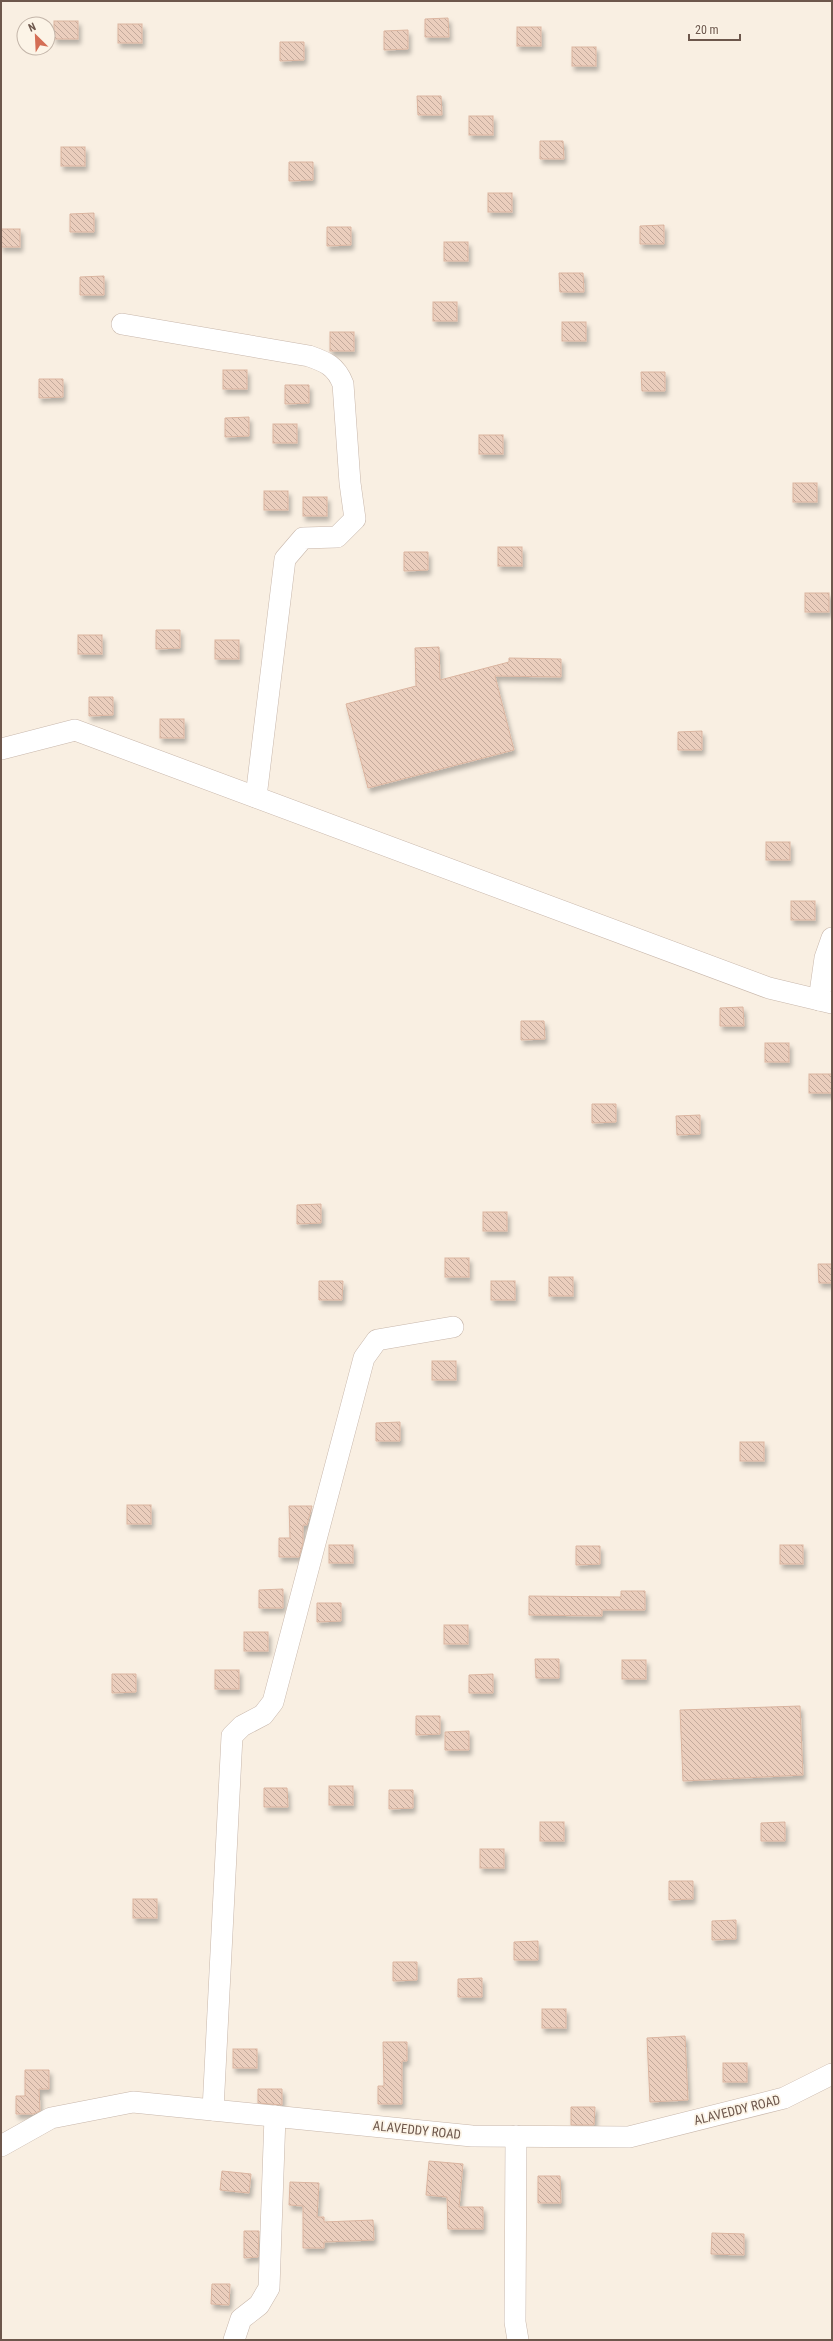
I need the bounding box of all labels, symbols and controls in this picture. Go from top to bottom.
north arrow [16,16,56,56]
scale bar [689,16,740,42]
text: N [26,20,38,35]
text: 20 m [695,23,719,37]
street label: ALAVEDDY ROAD [692,2092,782,2128]
street label: ALAVEDDY ROAD [372,2118,462,2142]

